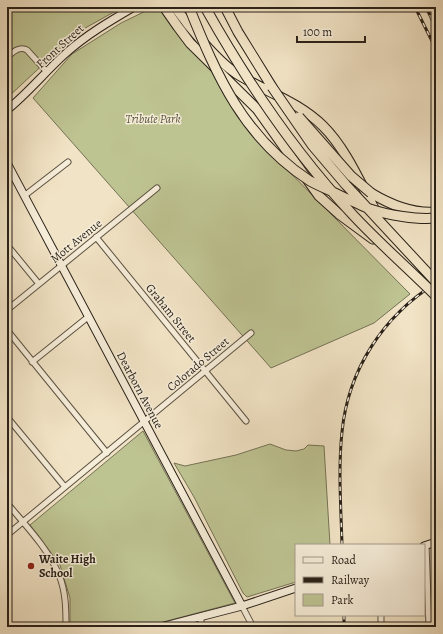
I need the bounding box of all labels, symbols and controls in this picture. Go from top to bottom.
scale bar [297,18,365,44]
street label: Front Street [33,20,87,72]
text: 100 m [303,24,332,40]
park label: Tribute Park [126,111,181,127]
street label: Mott Avenue [47,215,105,267]
street label: Graham Street [142,280,200,346]
street label: Colorado Street [164,333,232,395]
street label: Dearborn Avenue [113,349,167,431]
legend [295,544,425,616]
place label: Waite High School [38,551,96,581]
text: Road [331,552,357,568]
marker: Waite High School [26,561,36,571]
text: Railway [331,572,370,588]
text: Park [331,592,354,608]

